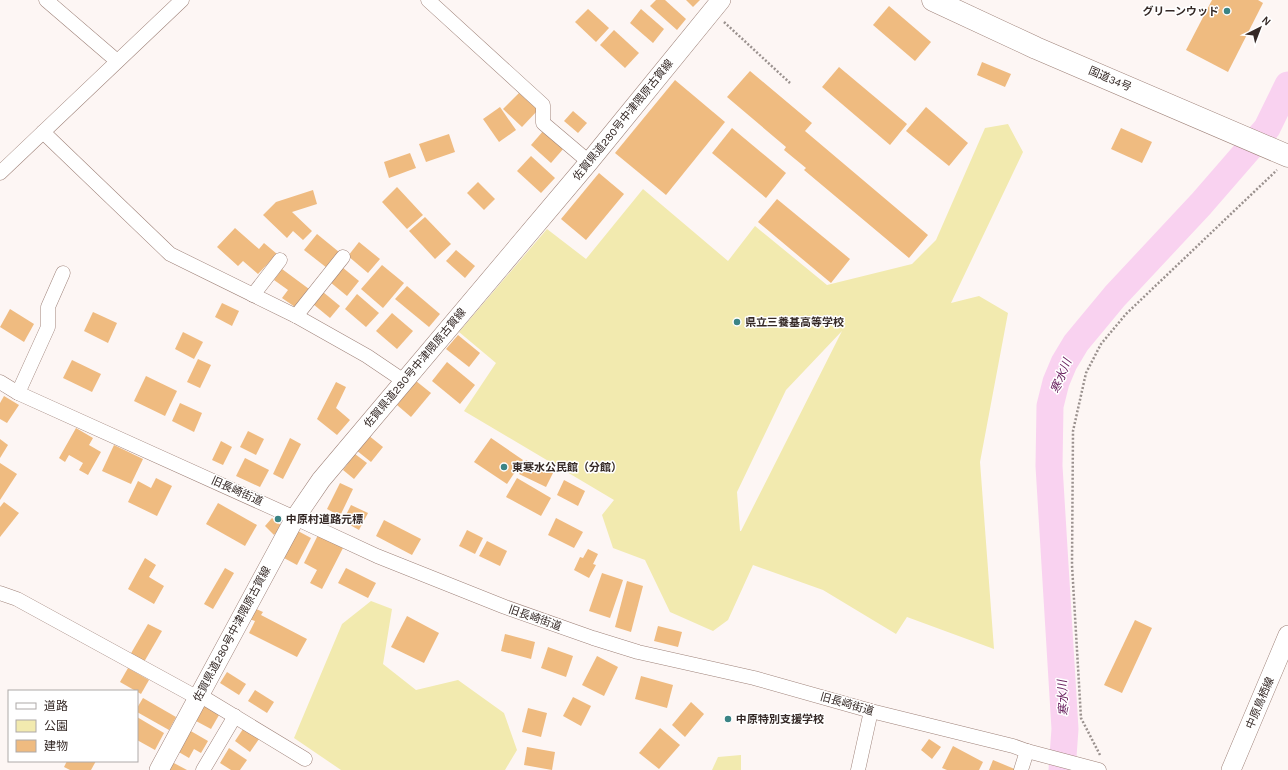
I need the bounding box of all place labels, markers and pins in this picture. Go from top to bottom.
place label: グリーンウッド [1143,5,1219,18]
marker: グリーンウッド [1222,6,1232,16]
place label: 県立三養基高等学校 [745,316,844,329]
marker: 県立三養基高等学校 [732,317,742,327]
place label: 東寒水公民館（分館） [512,461,622,474]
marker: 東寒水公民館（分館） [499,462,509,472]
place label: 中原村道路元標 [286,513,363,526]
marker: 中原村道路元標 [273,514,283,524]
place label: 中原特別支援学校 [736,713,824,726]
marker: 中原特別支援学校 [723,714,733,724]

